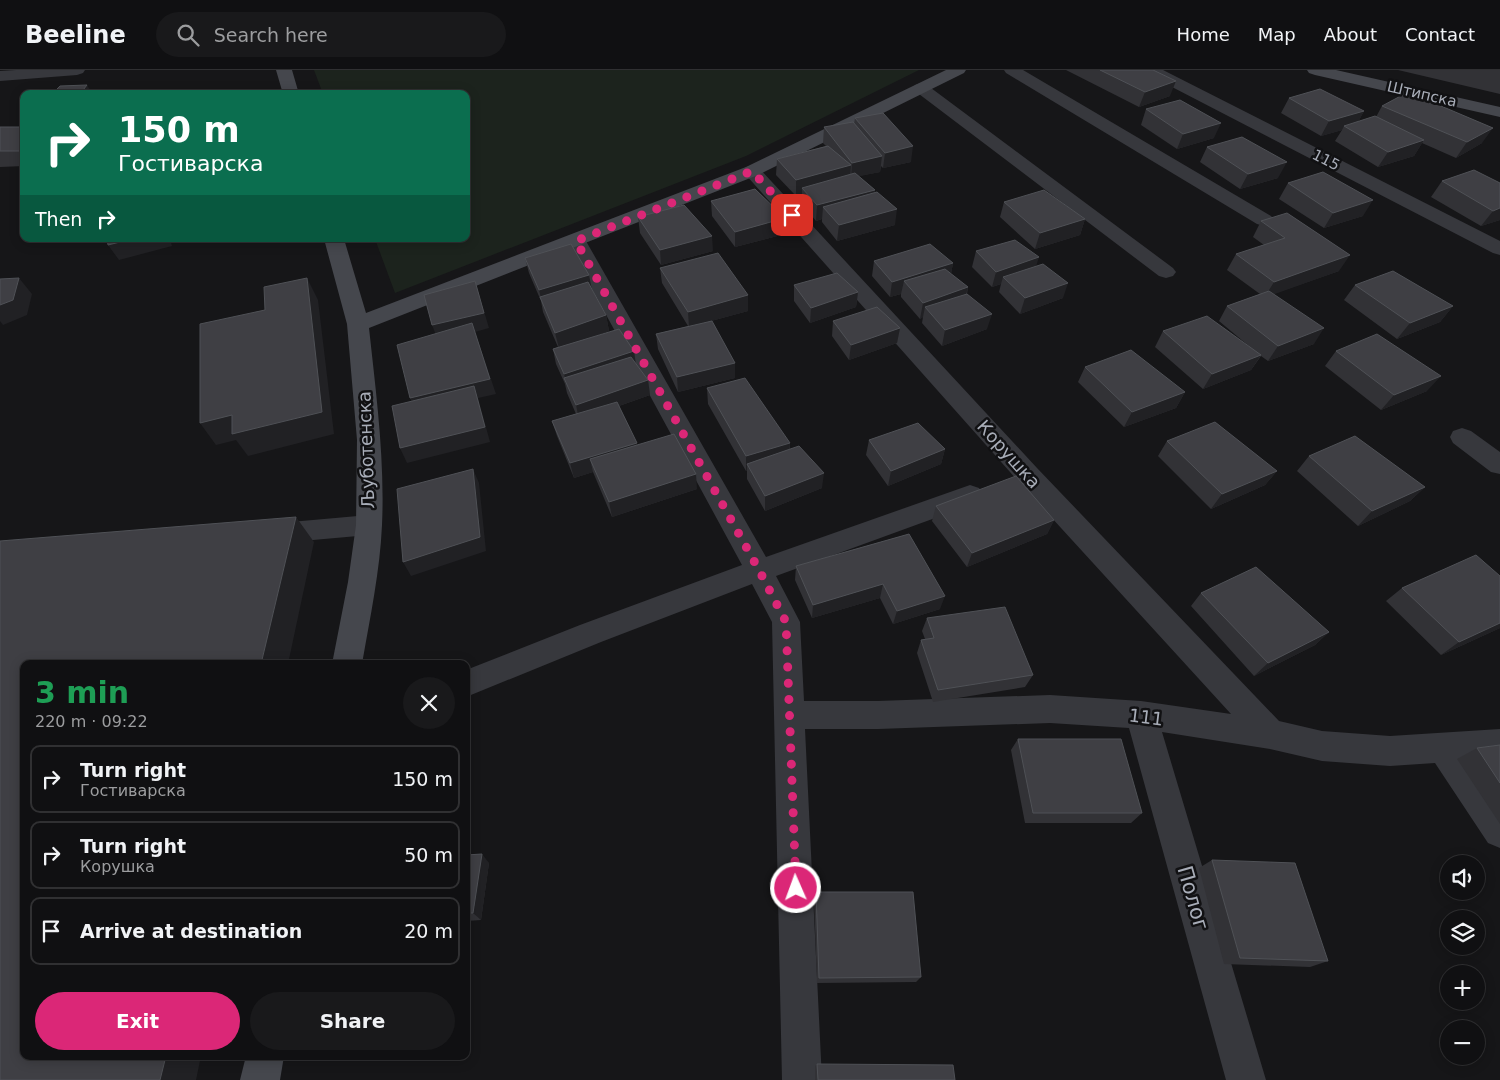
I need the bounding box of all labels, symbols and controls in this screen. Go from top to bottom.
search box [156,12,506,57]
text: Beeline [25,21,126,49]
icon: search [174,21,202,49]
text: Search here [214,24,328,46]
text: Home [1177,24,1230,45]
text: Map [1258,24,1296,45]
text: About [1324,24,1377,45]
text: Contact [1405,24,1475,45]
street label: Штипска [1385,77,1459,111]
icon: right [35,110,100,175]
text: 150 m [118,110,240,150]
street label: 115 [1309,145,1343,175]
text: Гостиварска [118,151,263,176]
pin [771,194,813,236]
icon: arrive [778,201,806,229]
icon: right [92,205,120,233]
text: Then [35,208,82,230]
street label: Љуботенска [353,391,379,509]
street label: Корушка [973,416,1045,492]
text: 3 min [35,675,129,710]
button: close [403,677,455,729]
street label: 111 [1128,704,1164,730]
text: 220 m · 09:22 [35,712,148,731]
text: Turn right [80,759,186,781]
icon: right [37,765,65,793]
text: 150 m [392,768,453,790]
text: Гостиварска [80,781,186,800]
text: Turn right [80,835,186,857]
icon: right [37,841,65,869]
text: 50 m [404,844,453,866]
map controls [1440,855,1485,1065]
button: sound [1440,855,1485,900]
text: Корушка [80,857,155,876]
position arrow [769,861,821,913]
street label: Полог [1172,863,1214,933]
button: layers [1440,910,1485,955]
icon: arrive [37,917,65,945]
text: Arrive at destination [80,920,302,942]
text: 20 m [404,920,453,942]
button: + [1440,965,1485,1010]
button: Exit [35,992,240,1050]
button: Share [250,992,455,1050]
button: − [1440,1020,1485,1065]

